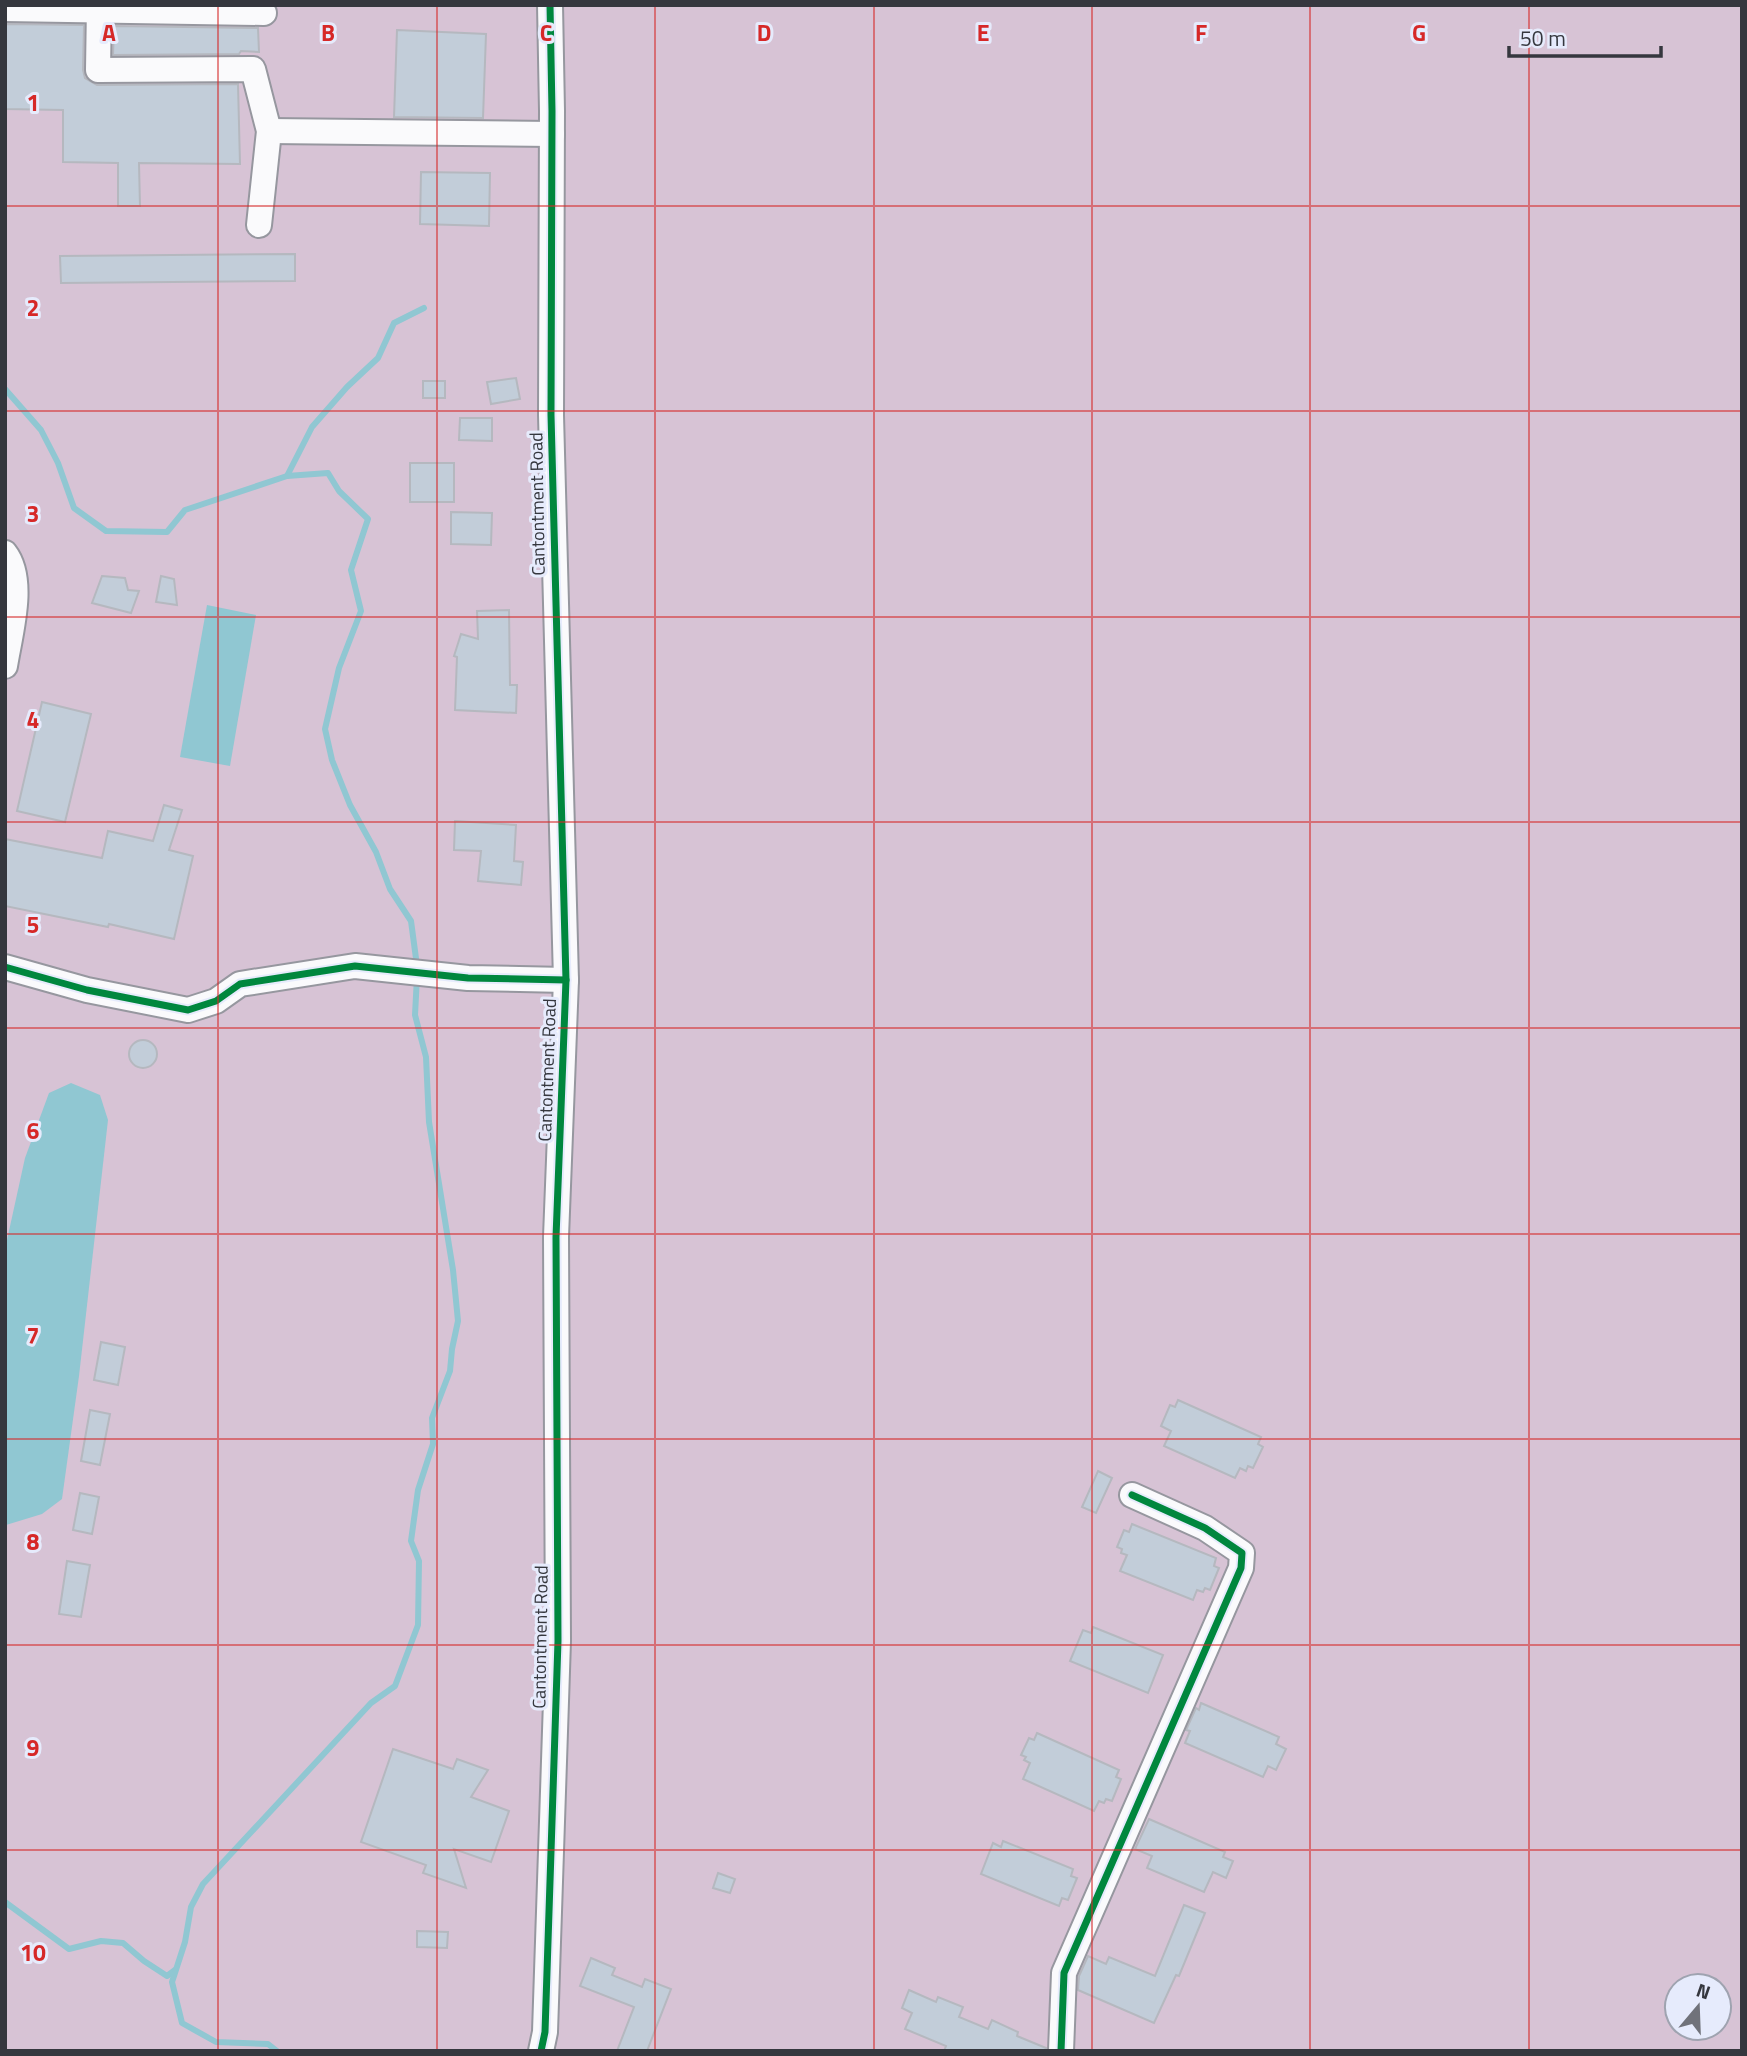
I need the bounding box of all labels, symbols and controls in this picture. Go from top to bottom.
scale bar [1509,14,1661,58]
text: A [102,15,116,50]
text: B [321,15,335,50]
text: C [540,15,552,50]
text: D [757,15,771,50]
text: E [977,15,989,50]
text: F [1195,15,1207,50]
text: G [1412,15,1426,50]
text: 50 m [1520,22,1566,54]
text: 1 [27,85,39,120]
text: 2 [27,290,39,325]
street label: Cantontment Road [522,432,552,576]
text: 3 [27,496,39,531]
text: 4 [27,702,39,737]
text: 5 [27,907,39,942]
street label: Cantontment Road [531,998,563,1142]
text: 6 [27,1113,40,1148]
text: 7 [27,1318,39,1353]
text: 8 [27,1524,40,1559]
street label: Cantontment Road [525,1565,555,1709]
text: 9 [27,1730,40,1765]
text: 10 [20,1935,46,1970]
north arrow [1663,1972,1733,2042]
text: N [1693,1975,1715,2006]

